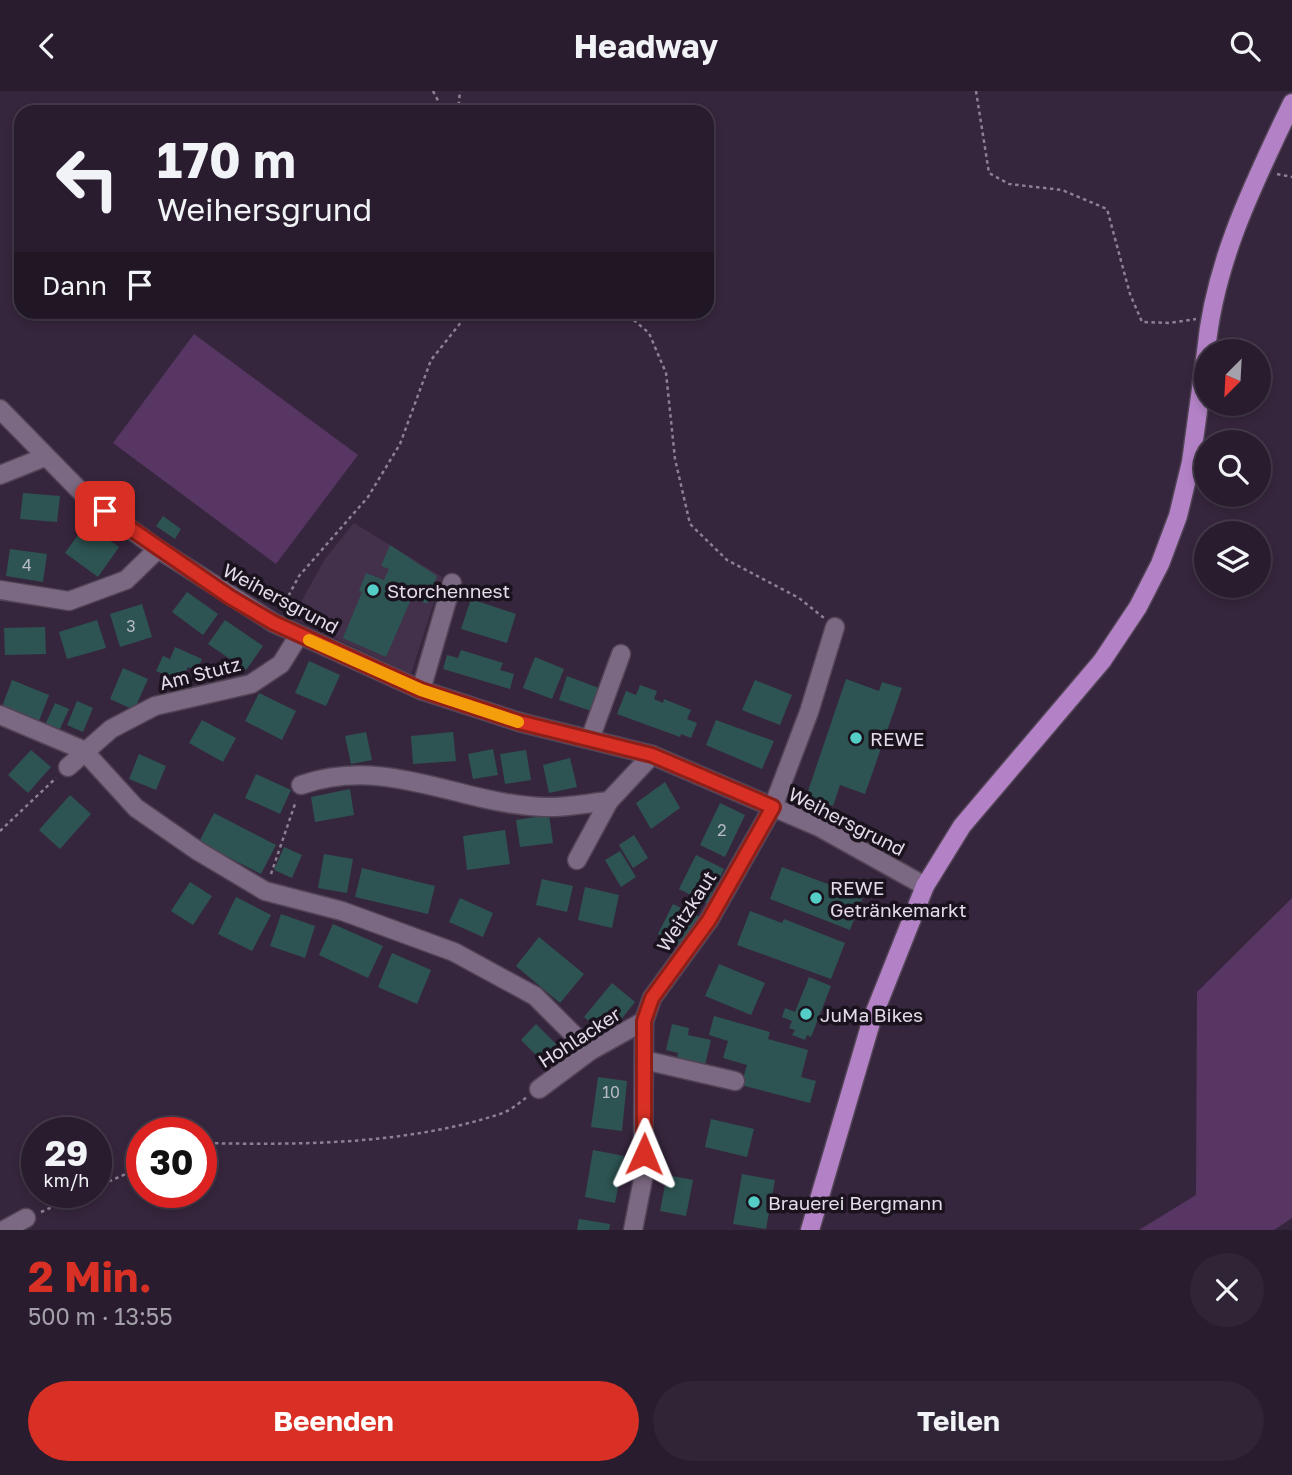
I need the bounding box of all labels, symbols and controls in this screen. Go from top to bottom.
icon: back [28,27,66,65]
text: Headway [574,27,718,65]
icon: search [1226,27,1264,65]
text: 170 m [157,130,296,189]
icon: left [42,133,133,224]
text: Weihersgrund [157,190,372,228]
icon: arrive [121,266,159,304]
text: Dann [42,270,107,301]
north arrow [1194,339,1270,417]
map controls [1194,339,1271,598]
button: search [1194,430,1271,507]
pin [75,481,135,541]
icon: arrive [86,492,124,530]
button: layers [1194,521,1271,598]
house number: 4 [22,555,32,575]
street label: Weihersgrund [219,558,343,638]
place label: Storchennest [387,579,510,602]
marker: Storchennest [365,582,381,598]
house number: 3 [126,616,136,636]
street label: Am Stutz [157,652,243,694]
place label: REWE [870,727,924,750]
marker: REWE [848,730,864,746]
street label: Weihersgrund [785,782,909,860]
house number: 2 [717,820,727,840]
street label: Weitzkaut [651,866,721,956]
place label: REWE Getränkemarkt [830,876,967,921]
marker: REWE Getränkemarkt [808,890,824,906]
street label: Hohlacker [534,1002,625,1072]
place label: JuMa Bikes [820,1003,923,1026]
marker: JuMa Bikes [798,1006,814,1022]
house number: 10 [602,1082,620,1102]
speed limit sign: 30 [126,1117,217,1208]
position arrow [607,1117,681,1191]
text: 29 [45,1132,88,1174]
text: km/h [44,1169,89,1191]
place label: Brauerei Bergmann [768,1191,943,1214]
marker: Brauerei Bergmann [746,1194,762,1210]
text: 2 Min. [28,1251,152,1301]
button: close [1190,1253,1264,1327]
text: 500 m · 13:55 [28,1302,173,1330]
button: Beenden [28,1381,639,1461]
button: Teilen [653,1381,1264,1461]

